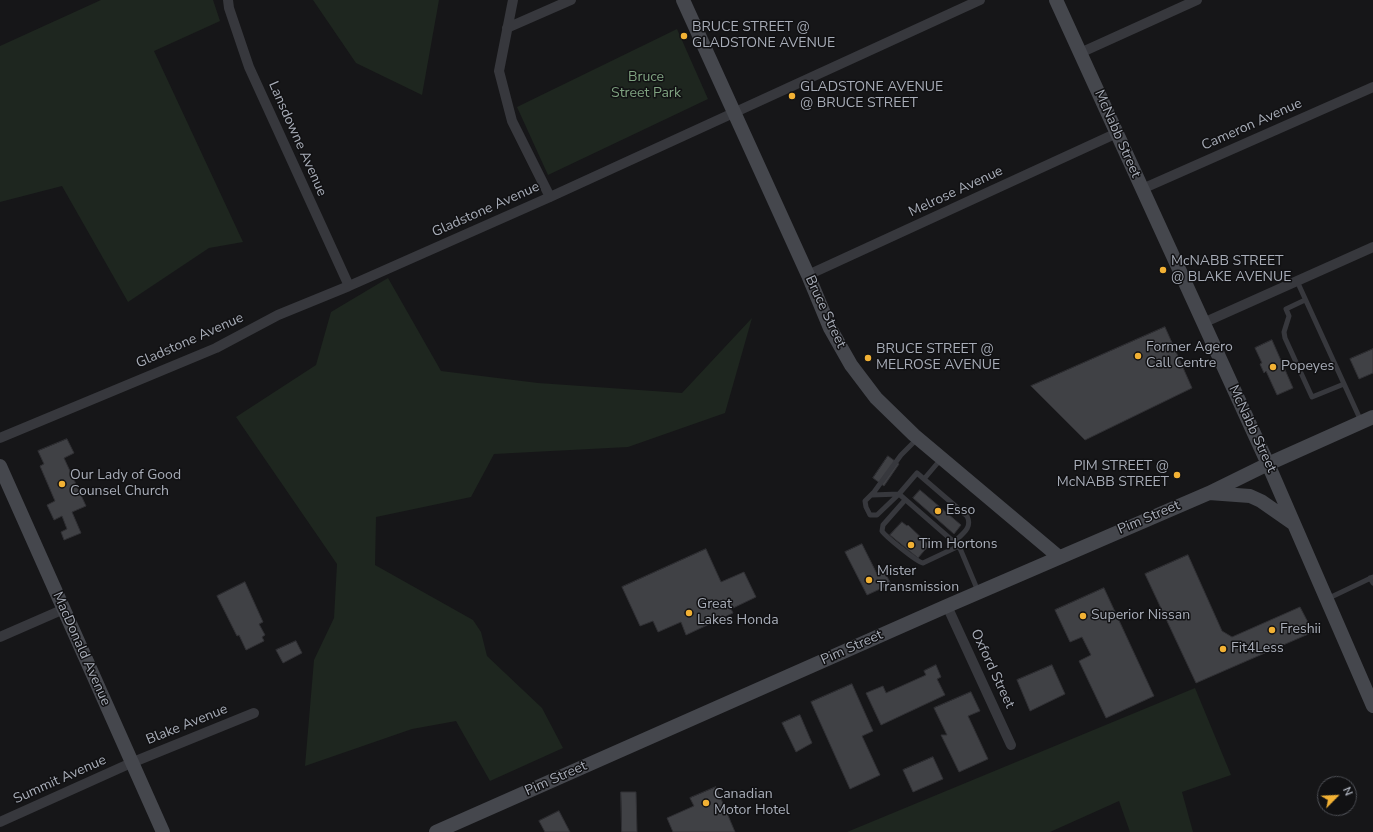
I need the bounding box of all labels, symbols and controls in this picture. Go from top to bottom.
place label: BRUCE STREET @ GLADSTONE AVENUE [692,20,835,52]
marker: BRUCE STREET @ GLADSTONE AVENUE [679,31,689,41]
park label: Bruce Street Park [611,70,681,102]
street label: Lansdowne Avenue [264,79,330,199]
place label: GLADSTONE AVENUE @ BRUCE STREET [800,80,943,112]
street label: McNabb Street [1090,87,1144,181]
marker: GLADSTONE AVENUE @ BRUCE STREET [787,91,797,101]
street label: Cameron Avenue [1199,95,1305,155]
street label: Melrose Avenue [906,163,1006,221]
street label: Gladstone Avenue [430,179,542,241]
place label: McNABB STREET @ BLAKE AVENUE [1171,254,1291,286]
marker: McNABB STREET @ BLAKE AVENUE [1158,265,1168,275]
street label: Bruce Street [801,273,849,351]
street label: Gladstone Avenue [134,310,246,372]
place label: Former Agero Call Centre [1146,340,1233,372]
place label: BRUCE STREET @ MELROSE AVENUE [876,342,1000,374]
marker: Former Agero Call Centre [1133,351,1143,361]
marker: BRUCE STREET @ MELROSE AVENUE [863,353,873,363]
place label: Popeyes [1281,359,1334,375]
marker: Popeyes [1268,362,1278,372]
street label: McNabb Street [1224,383,1280,475]
place label: PIM STREET @ McNABB STREET [1057,459,1169,492]
place label: Our Lady of Good Counsel Church [70,468,181,500]
marker: PIM STREET @ McNABB STREET [1172,470,1182,480]
marker: Our Lady of Good Counsel Church [57,479,67,489]
street label: Pim Street [1115,497,1183,539]
place label: Esso [946,503,975,519]
marker: Esso [933,506,943,516]
place label: Tim Hortons [919,537,997,553]
marker: Tim Hortons [906,540,916,550]
place label: Mister Transmission [877,564,959,596]
marker: Mister Transmission [864,575,874,585]
street label: MacDonald Avenue [48,589,114,709]
place label: Great Lakes Honda [697,597,779,630]
marker: Great Lakes Honda [684,608,694,618]
place label: Superior Nissan [1091,608,1190,624]
marker: Superior Nissan [1078,611,1088,621]
place label: Freshii [1280,622,1321,638]
marker: Freshii [1267,625,1277,635]
street label: Pim Street [818,627,886,669]
street label: Oxford Street [966,627,1018,711]
place label: Fit4Less [1231,641,1284,657]
marker: Fit4Less [1218,644,1228,654]
street label: Blake Avenue [144,701,230,749]
street label: Summit Avenue [11,752,109,808]
street label: Pim Street [522,758,590,800]
north arrow [1317,776,1357,816]
text: N [1339,785,1356,798]
place label: Canadian Motor Hotel [714,787,790,820]
marker: Canadian Motor Hotel [701,798,711,808]

